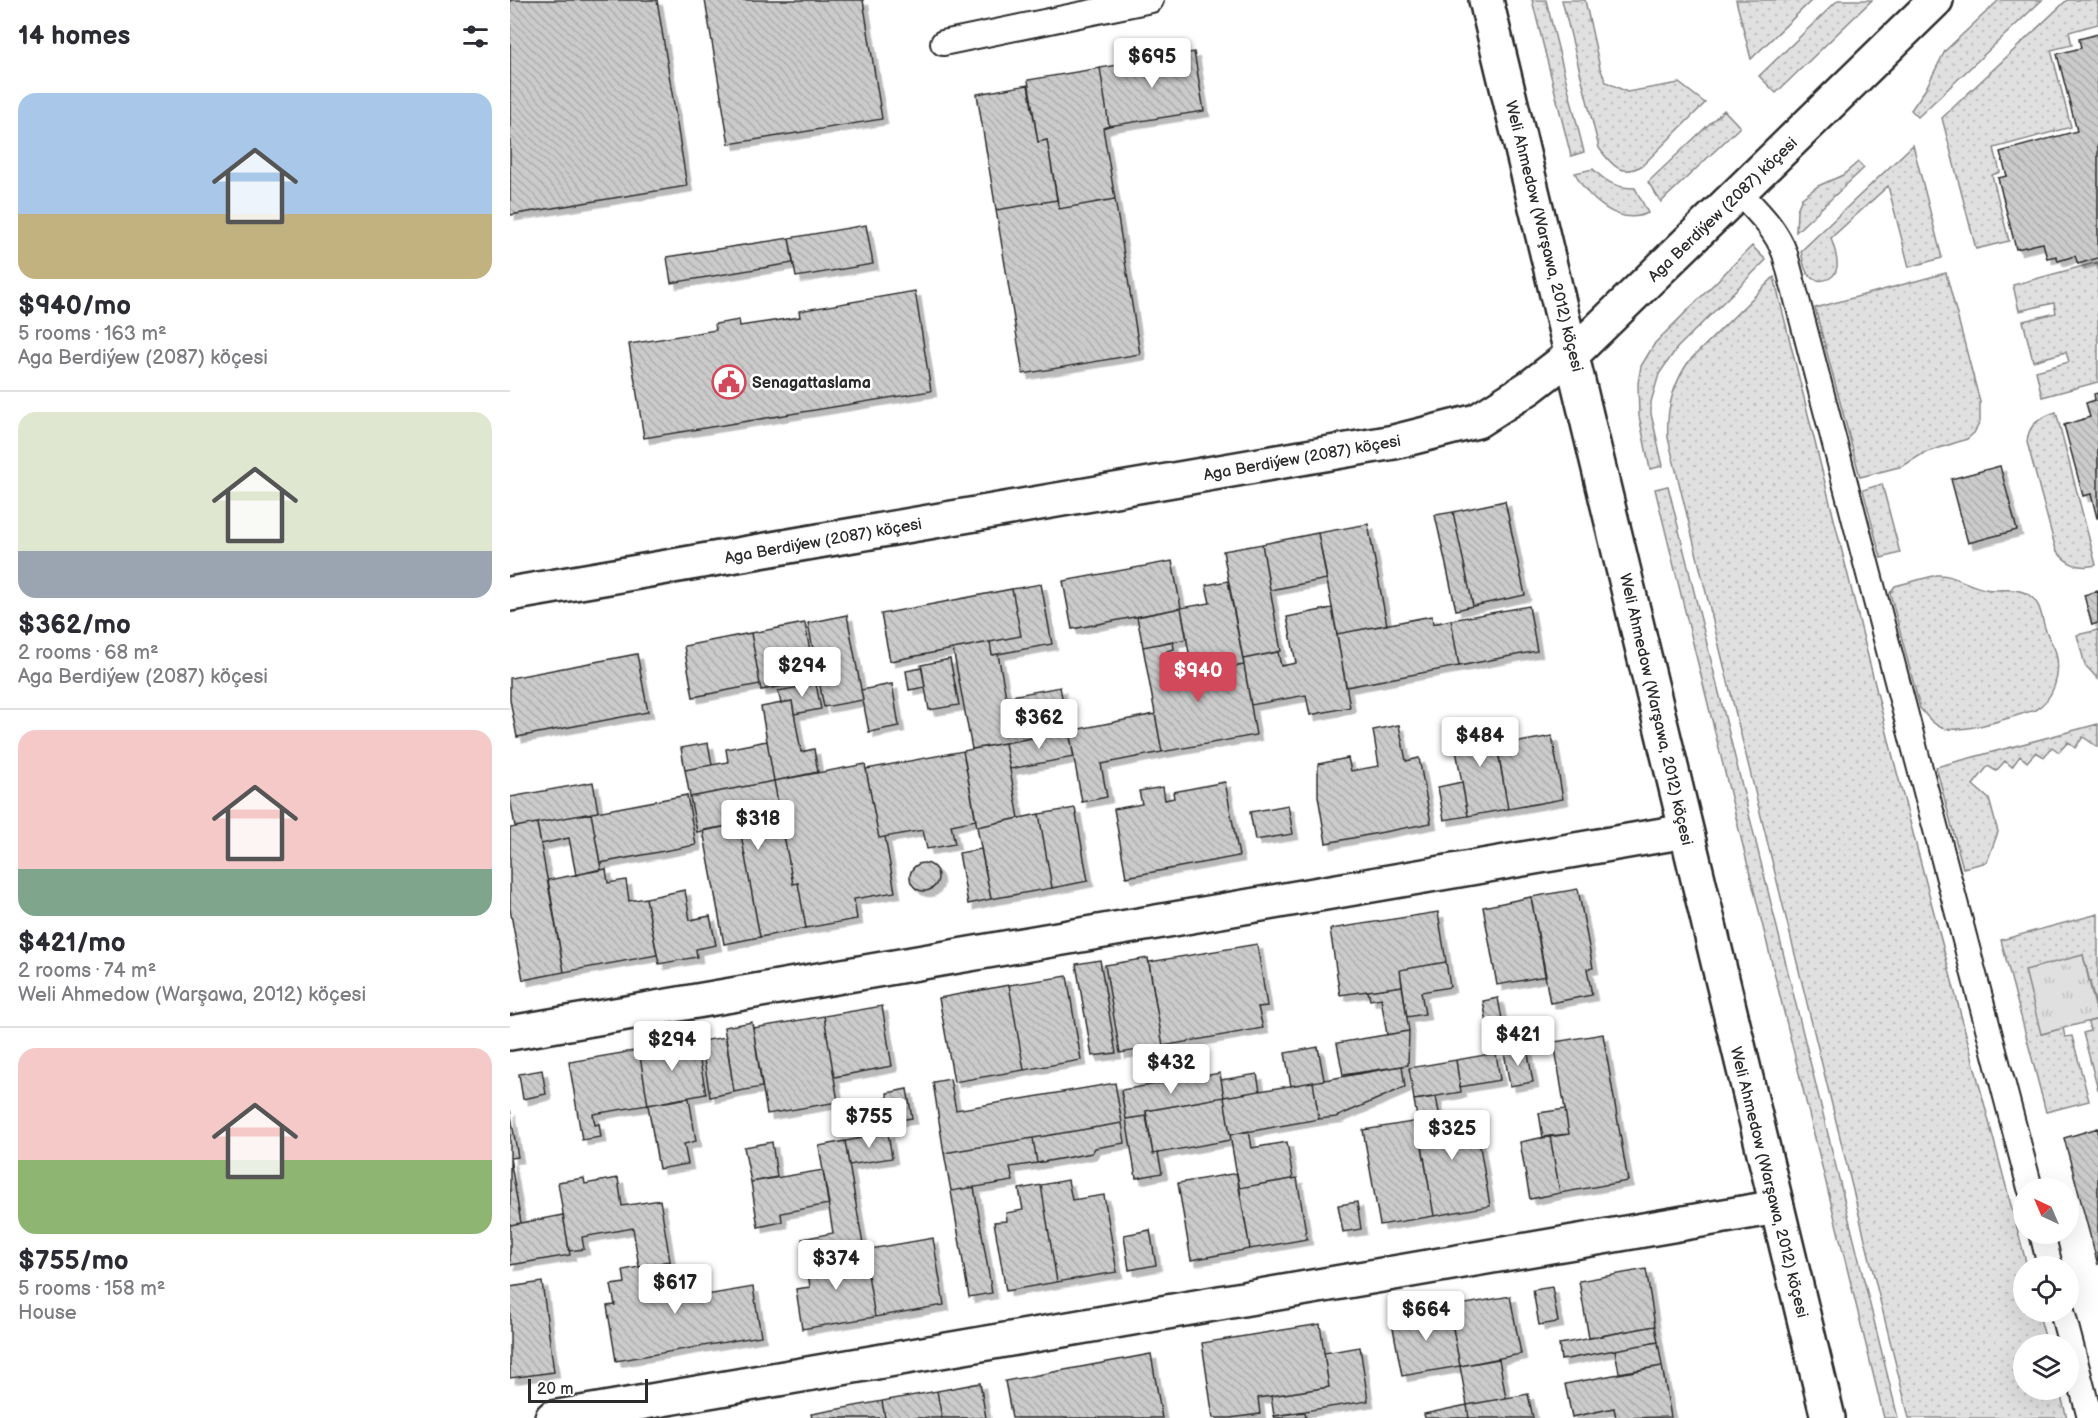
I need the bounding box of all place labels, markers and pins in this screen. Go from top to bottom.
pin: $695 [1116,38,1188,89]
public building icon: Senagattaslama [711,364,747,400]
place label: Senagattaslama [752,374,871,393]
pin: $294 [766,647,838,698]
pin: $940 [1162,652,1234,703]
pin: $362 [1003,699,1075,750]
pin: $484 [1444,717,1516,768]
pin: $318 [722,800,794,851]
pin: $421 [1482,1016,1554,1067]
pin: $294 [636,1021,708,1072]
pin: $432 [1135,1044,1207,1095]
pin: $755 [833,1098,905,1149]
pin: $325 [1416,1110,1488,1161]
pin: $374 [800,1240,872,1291]
pin: $617 [639,1264,711,1315]
pin: $664 [1390,1291,1462,1342]

